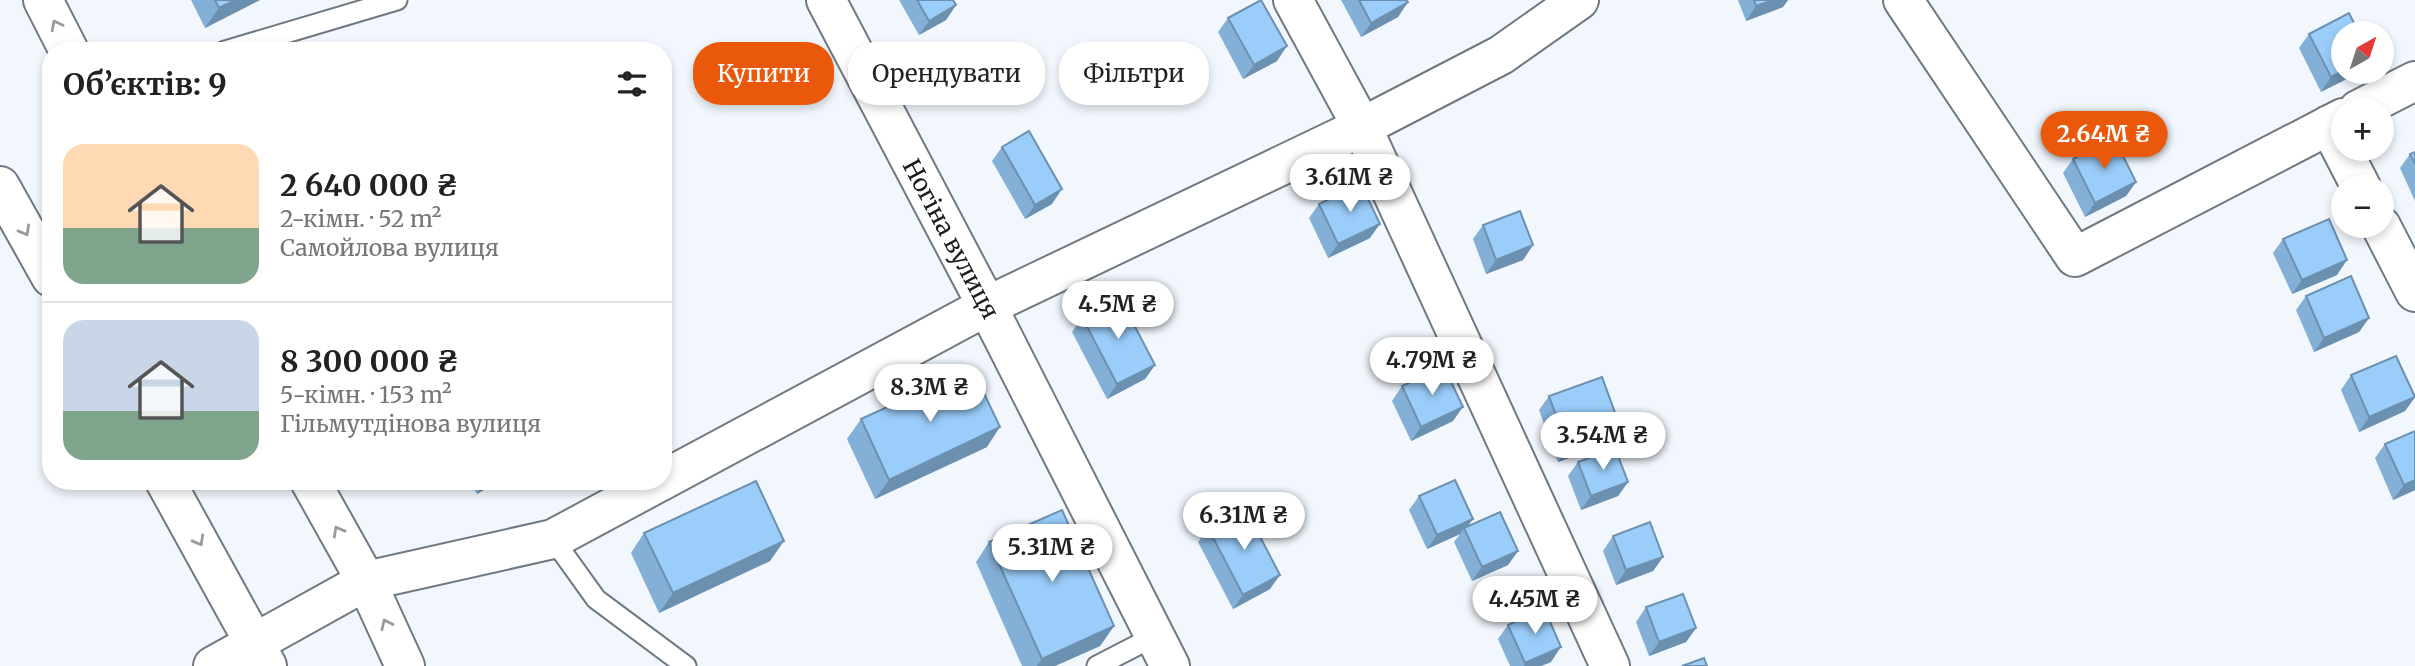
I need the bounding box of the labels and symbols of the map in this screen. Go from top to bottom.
one-way arrow [50,20,64,32]
north arrow [2331,21,2394,84]
pin: 2.64M ₴ [2039,111,2169,171]
street label: Ногіна вулиця [896,154,1006,324]
pin: 3.61M ₴ [1285,154,1415,214]
one-way arrow [17,224,30,237]
pin: 4.5M ₴ [1061,282,1175,341]
pin: 4.79M ₴ [1367,338,1497,397]
pin: 8.3M ₴ [873,364,987,424]
pin: 3.54M ₴ [1538,412,1668,472]
pin: 6.31M ₴ [1179,492,1309,552]
pin: 5.31M ₴ [987,524,1117,584]
one-way arrow [333,526,346,539]
one-way arrow [191,533,204,546]
pin: 4.45M ₴ [1470,576,1600,636]
one-way arrow [380,619,394,631]

